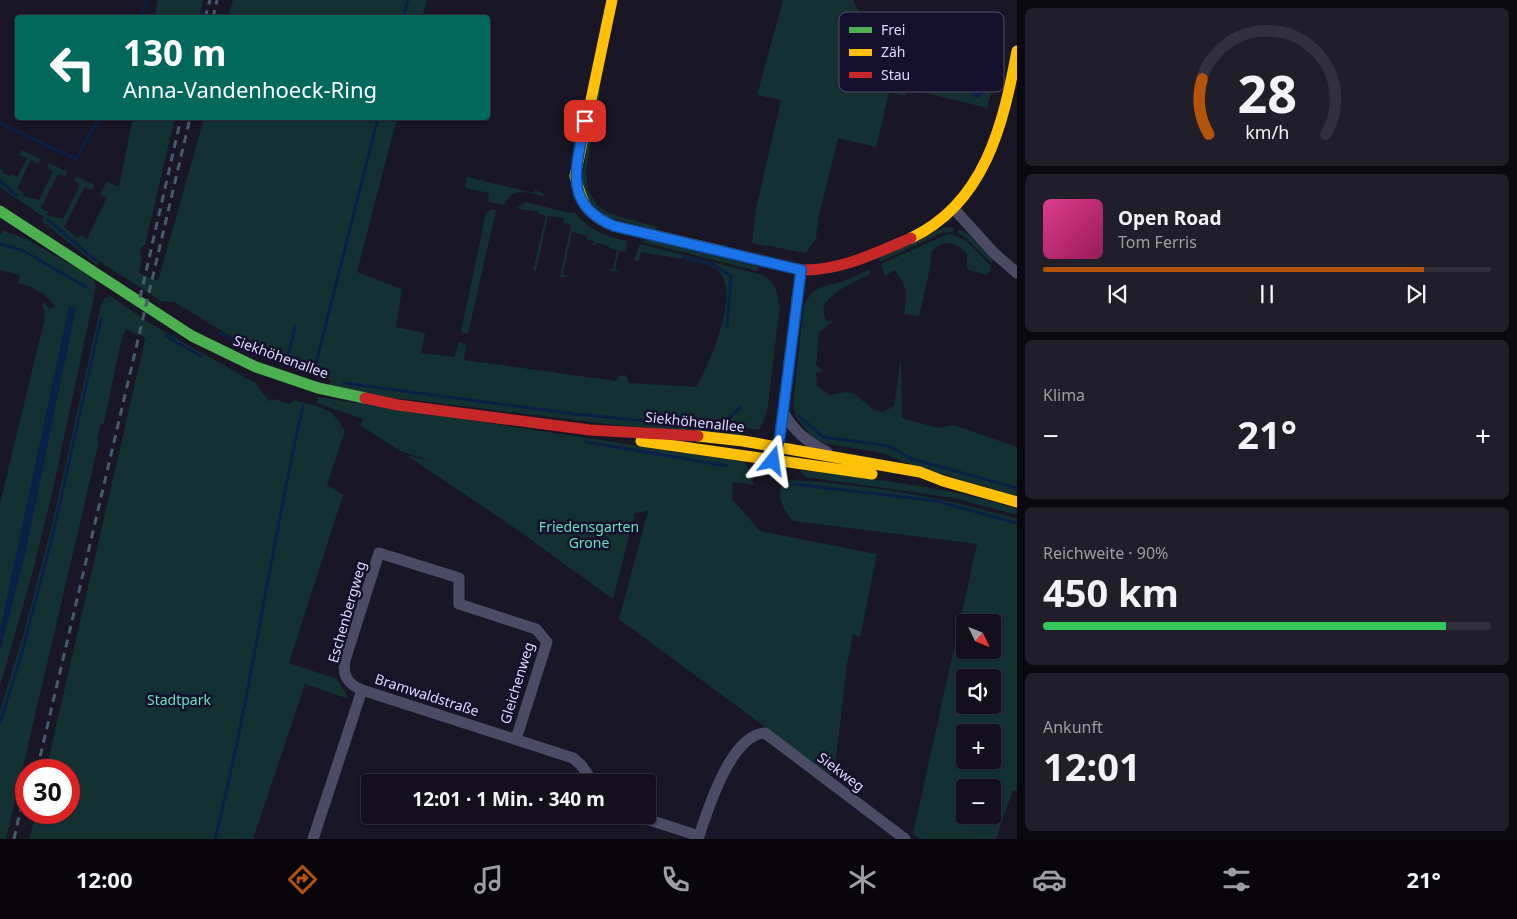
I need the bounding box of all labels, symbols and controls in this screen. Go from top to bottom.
legend [839,12,1004,92]
text: Frei [881,20,905,39]
text: 130 m [123,29,226,76]
icon: left [40,35,105,100]
text: Zäh [881,42,906,61]
text: 28 [1237,57,1297,128]
text: Stau [881,65,910,84]
text: Anna-Vandenhoeck-Ring [123,74,377,104]
pin [564,100,606,142]
icon: arrive [571,107,599,135]
text: km/h [1245,120,1289,144]
text: Open Road [1118,205,1221,231]
text: Tom Ferris [1118,231,1197,253]
icon: previous [1104,280,1132,308]
icon: pause [1253,280,1281,308]
icon: next [1402,280,1430,308]
street label: Siekhöhenallee [231,331,331,383]
text: Klima [1043,384,1085,406]
street label: Siekhöhenallee [644,407,746,436]
text: 21° [1237,408,1297,460]
text: − [1043,416,1059,454]
text: + [1475,416,1491,454]
position arrow [746,434,798,486]
park label: Friedensgarten Grone [539,517,639,552]
text: Reichweite · 90% [1043,542,1168,564]
street label: Eschenbergweg [323,559,370,665]
text: 450 km [1043,566,1179,618]
north arrow [956,614,1001,659]
map controls [956,614,1001,824]
street label: Gleichenweg [495,640,538,726]
street label: Bramwaldstraße [373,669,482,720]
button: sound [956,669,1001,714]
park label: Stadtpark [147,690,212,709]
text: Ankunft [1043,716,1103,738]
button: + [956,724,1001,769]
text: 12:01 [1043,740,1141,792]
street label: Siekweg [814,748,869,795]
speed limit sign: 30 [15,759,80,824]
button: − [956,779,1001,824]
text: 12:01 · 1 Min. · 340 m [412,786,605,812]
icon: directions [285,862,320,897]
icon: music [471,862,506,897]
icon: phone [658,862,693,897]
icon: climate [845,862,880,897]
icon: car [1032,862,1067,897]
icon: filters [1219,862,1254,897]
text: 12:00 [76,864,133,894]
text: 21° [1406,864,1441,894]

